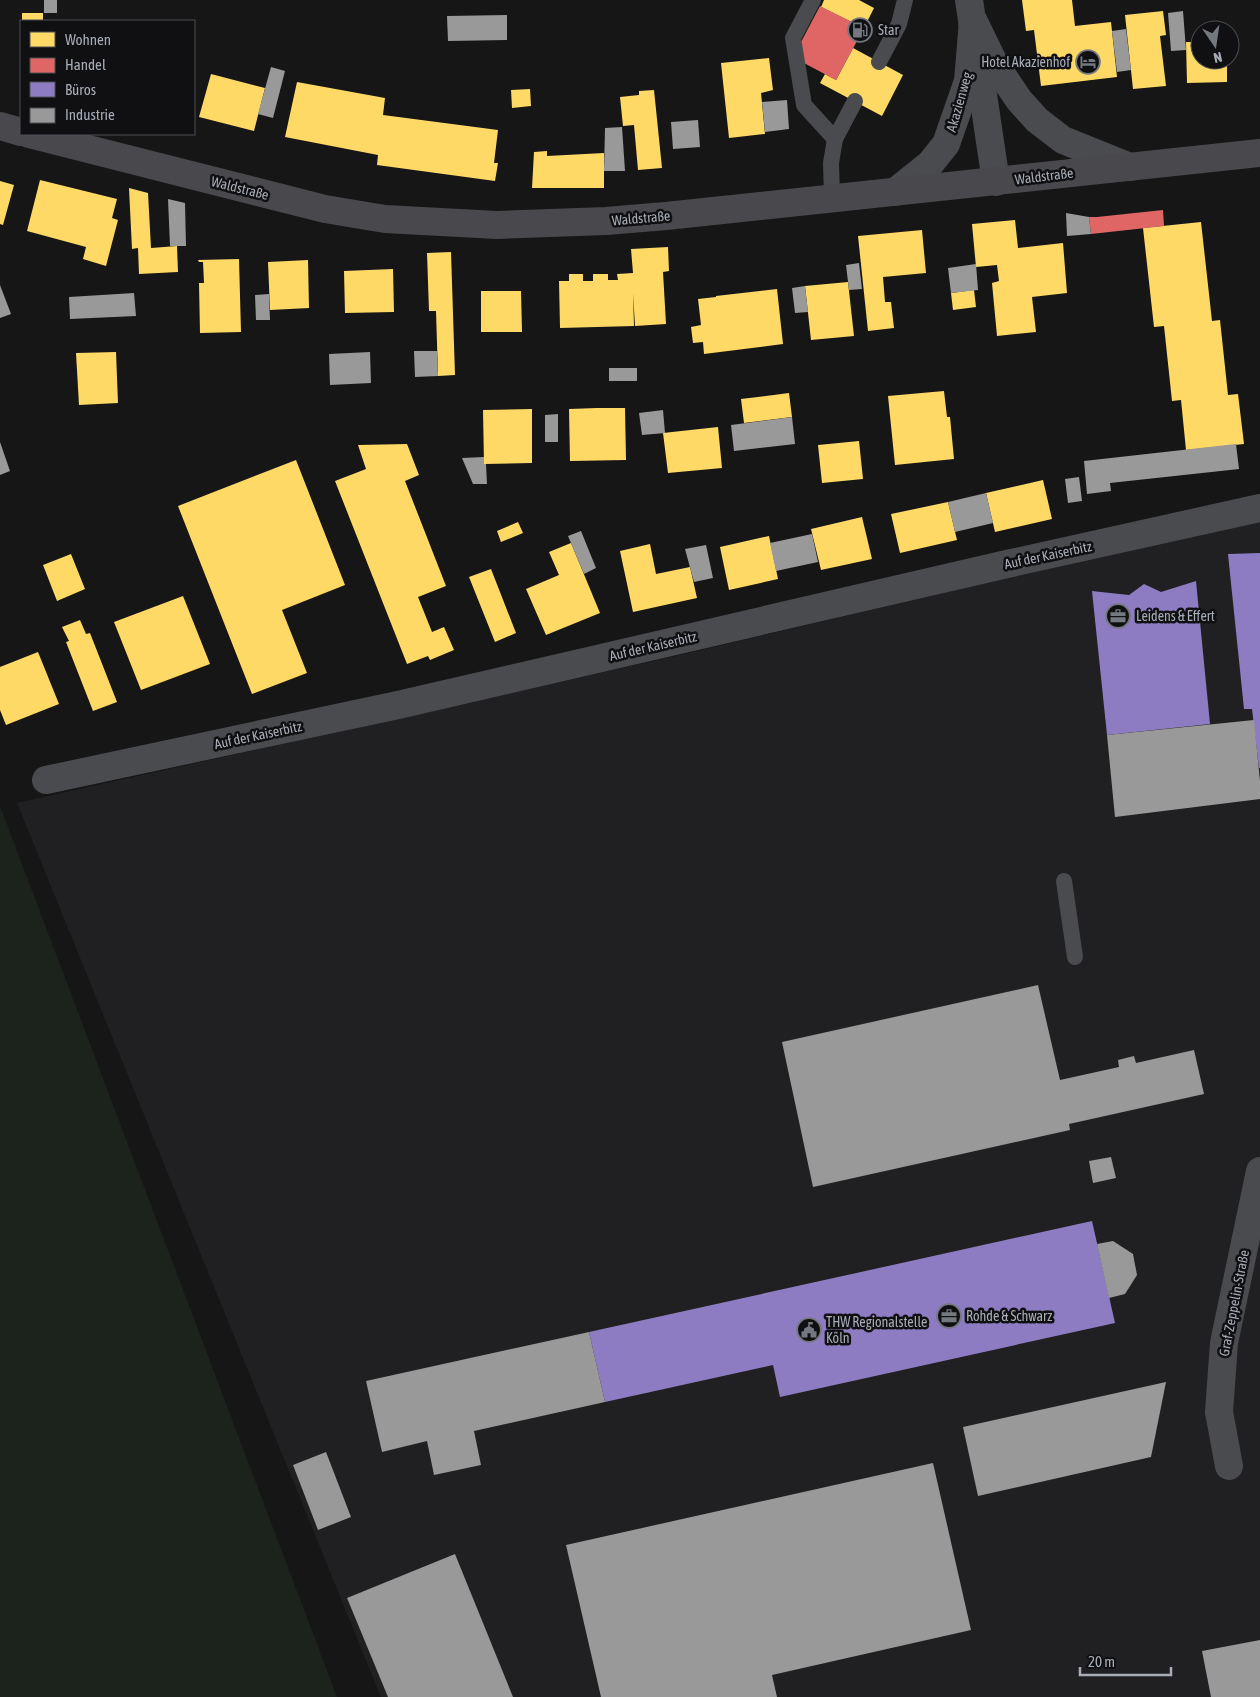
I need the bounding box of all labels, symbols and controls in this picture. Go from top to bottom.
fuel station icon: Star [847,17,873,43]
legend [20,20,195,135]
north arrow [1190,20,1240,70]
place label: Star [878,22,899,38]
text: Wohnen [65,31,111,48]
hotel icon: Hotel Akazienhof [1075,49,1101,75]
text: N [1212,49,1224,66]
place label: Hotel Akazienhof [981,54,1070,70]
text: Handel [65,56,106,73]
street label: Akazienweg [943,70,975,134]
text: Büros [65,81,96,98]
text: Industrie [65,106,115,123]
street label: Waldstraße [1014,164,1074,188]
street label: Waldstraße [210,173,270,203]
street label: Waldstraße [611,207,671,229]
street label: Auf der Kaiserbitz [1003,538,1093,572]
office icon: Leidens & Effert [1105,603,1131,629]
place label: Leidens & Effert [1136,608,1215,624]
street label: Auf der Kaiserbitz [608,628,698,664]
street label: Auf der Kaiserbitz [213,718,303,752]
street label: Graf-Zeppelin-Straße [1216,1249,1252,1357]
office icon: Rohde & Schwarz [936,1303,962,1329]
place label: Rohde & Schwarz [966,1308,1052,1324]
place label: THW Regionalstelle Köln [826,1314,927,1346]
public building icon: THW Regionalstelle Köln [796,1317,822,1343]
scale bar [1080,1644,1171,1676]
text: 20 m [1088,1653,1115,1670]

